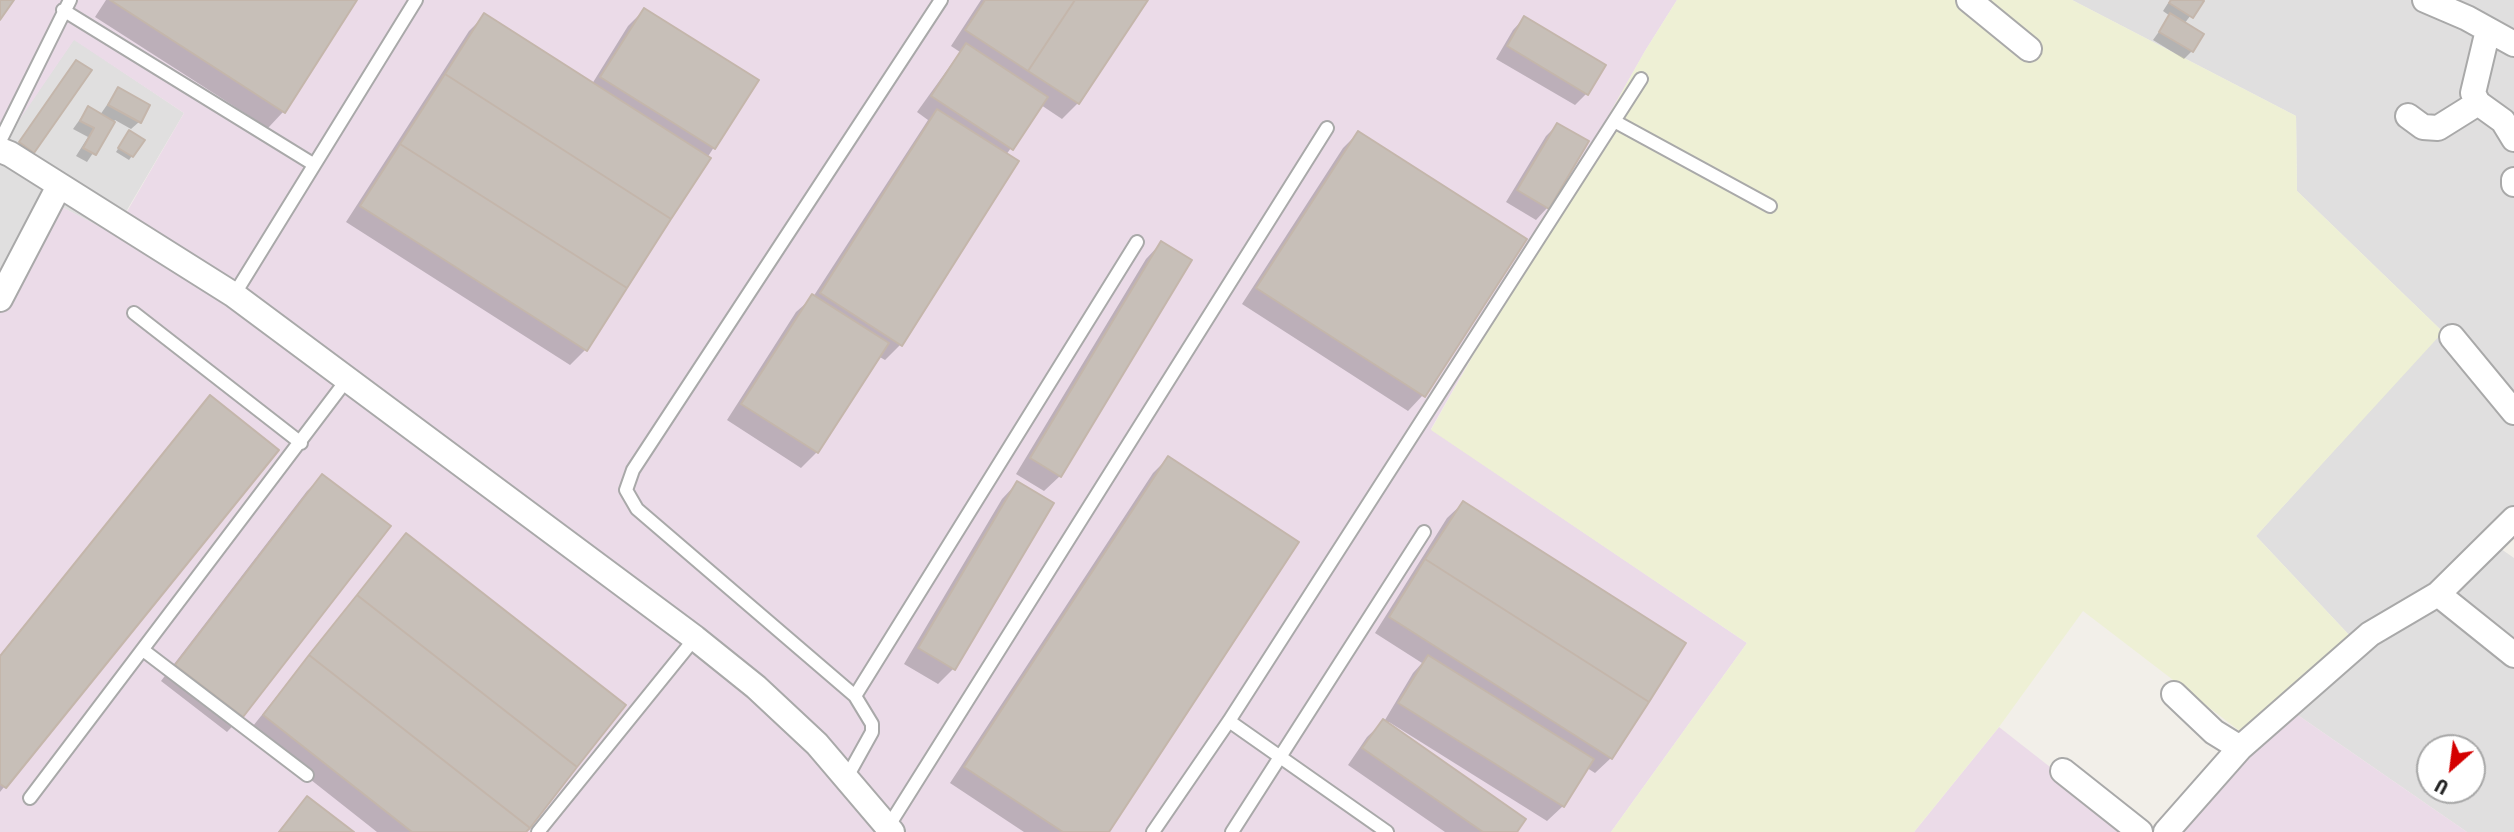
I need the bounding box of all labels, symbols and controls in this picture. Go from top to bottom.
north arrow [2416,734,2486,804]
text: U [2432,773,2452,799]

